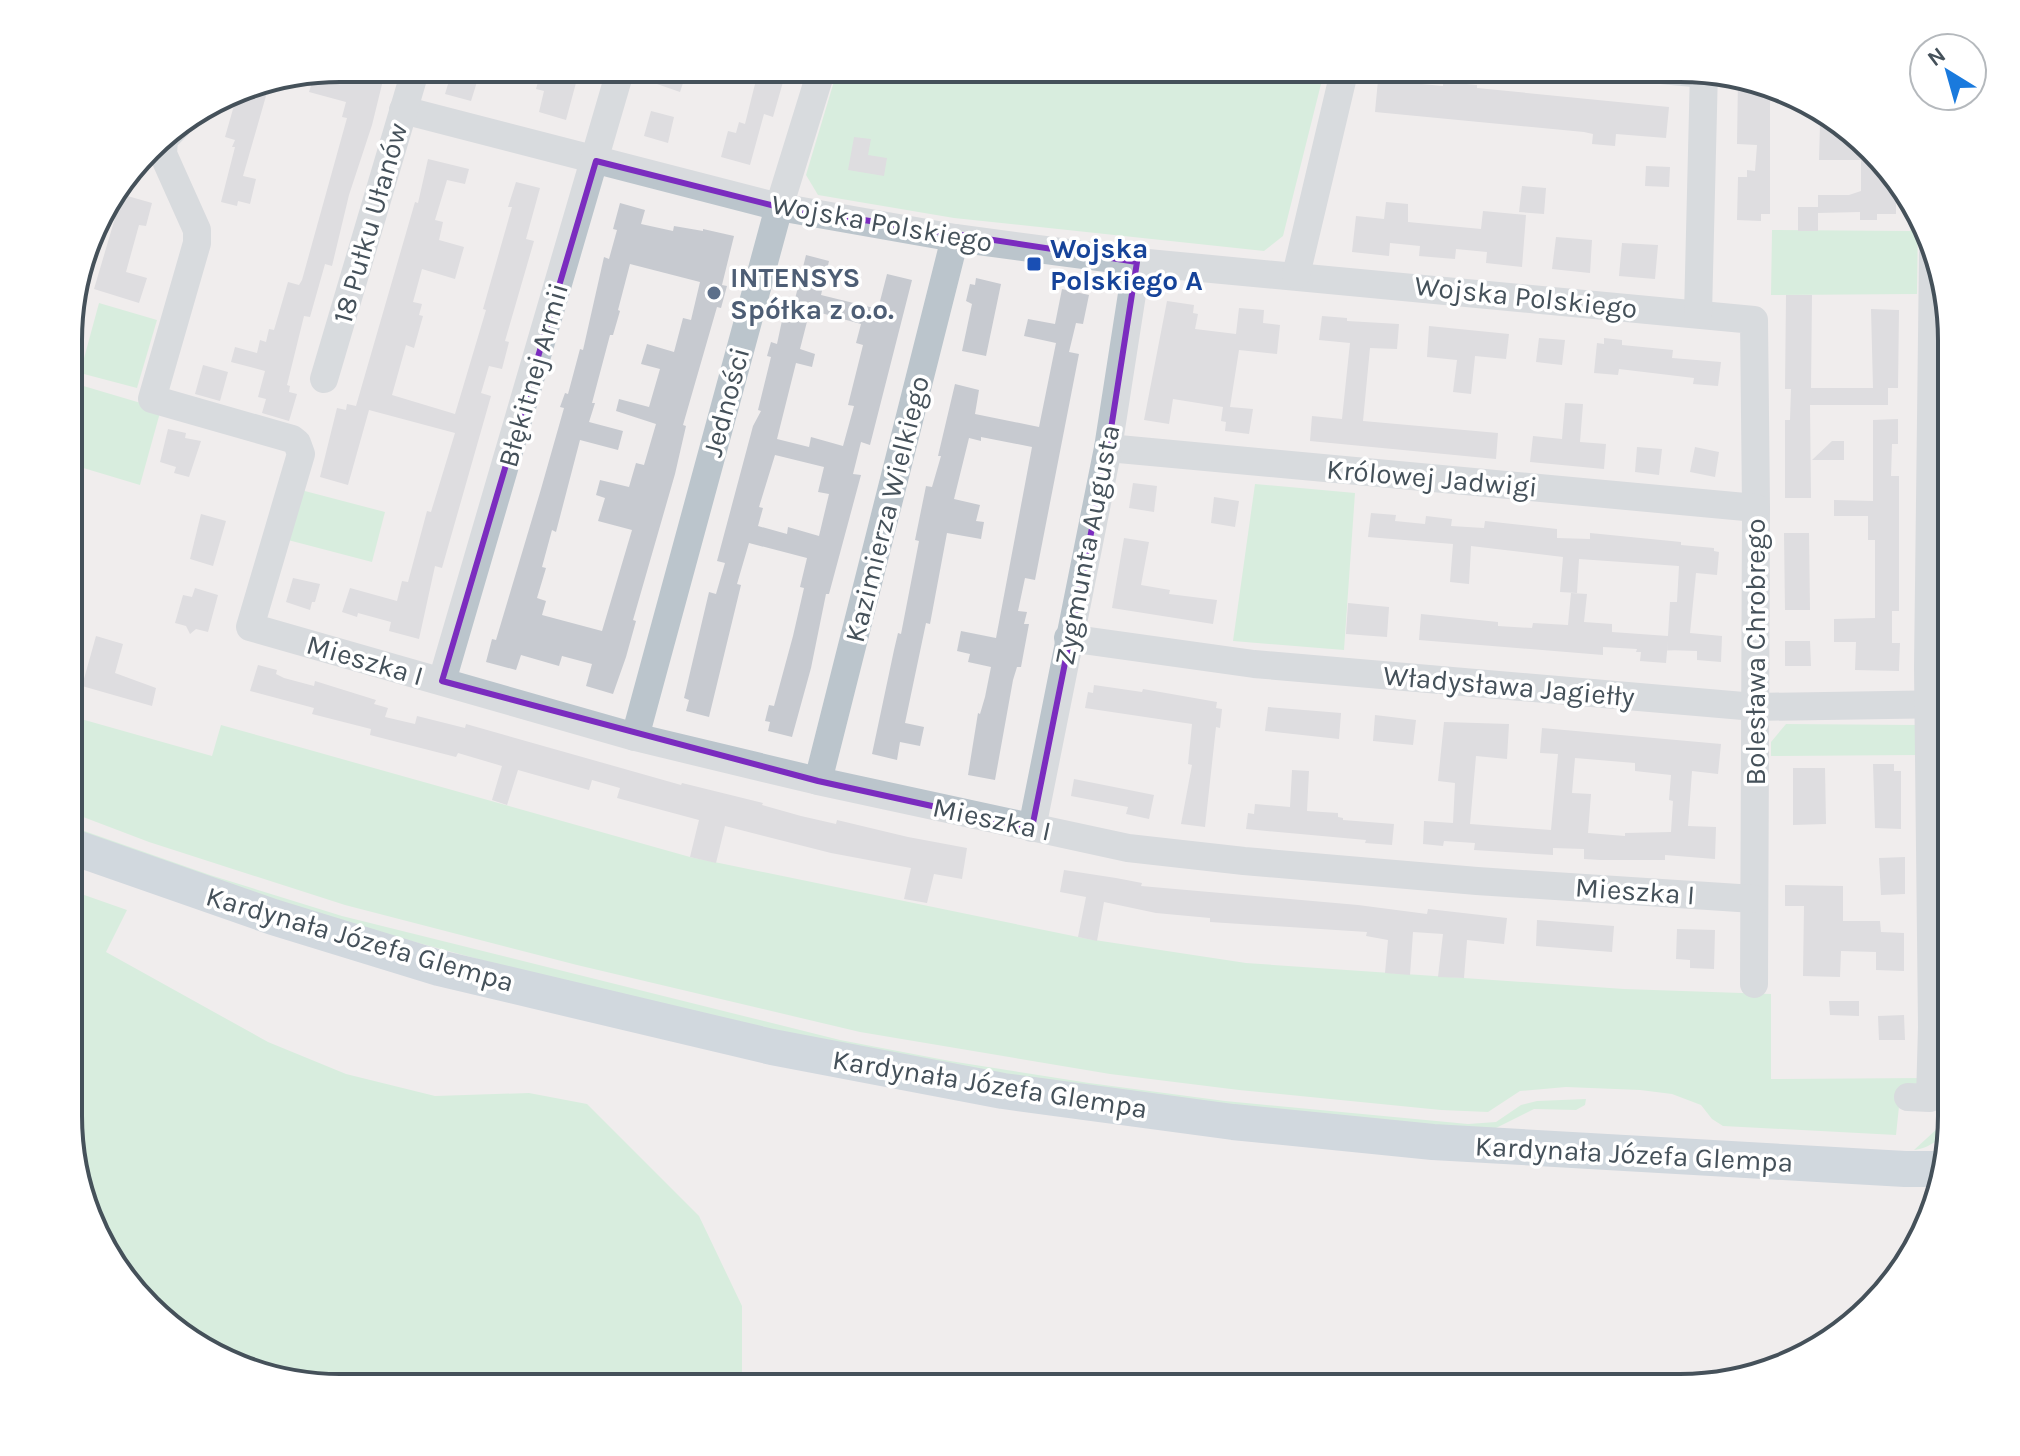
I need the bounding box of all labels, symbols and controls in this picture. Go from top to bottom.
north arrow [1908,32,1988,112]
text: N [1922,42,1951,72]
street label: 18 Pułku Ułanów [326,119,414,327]
street label: Wojska Polskiego [769,187,995,259]
place label: Wojska Polskiego A [1050,232,1203,297]
marker: Wojska Polskiego A [1025,255,1043,273]
place label: INTENSYS Spółka z o.o. [730,261,894,326]
street label: Wojska Polskiego [1413,269,1639,325]
street label: Błękitnej Armii [491,279,575,471]
marker: INTENSYS Spółka z o.o. [705,284,723,302]
street label: Jedności [696,344,756,460]
street label: Kazimierza Wielkiego [838,372,936,646]
street label: Zygmunta Augusta [1047,422,1127,668]
street label: Królowej Jadwigi [1325,452,1539,504]
street label: Bolesława Chrobrego [1739,519,1772,785]
street label: Mieszka I [303,628,427,692]
street label: Władysława Jagiełły [1382,659,1636,713]
street label: Mieszka I [930,790,1054,848]
street label: Mieszka I [1574,870,1696,912]
street label: Kardynała Józefa Glempa [202,879,518,999]
street label: Kardynała Józefa Glempa [830,1043,1150,1125]
street label: Kardynała Józefa Glempa [1474,1129,1794,1179]

